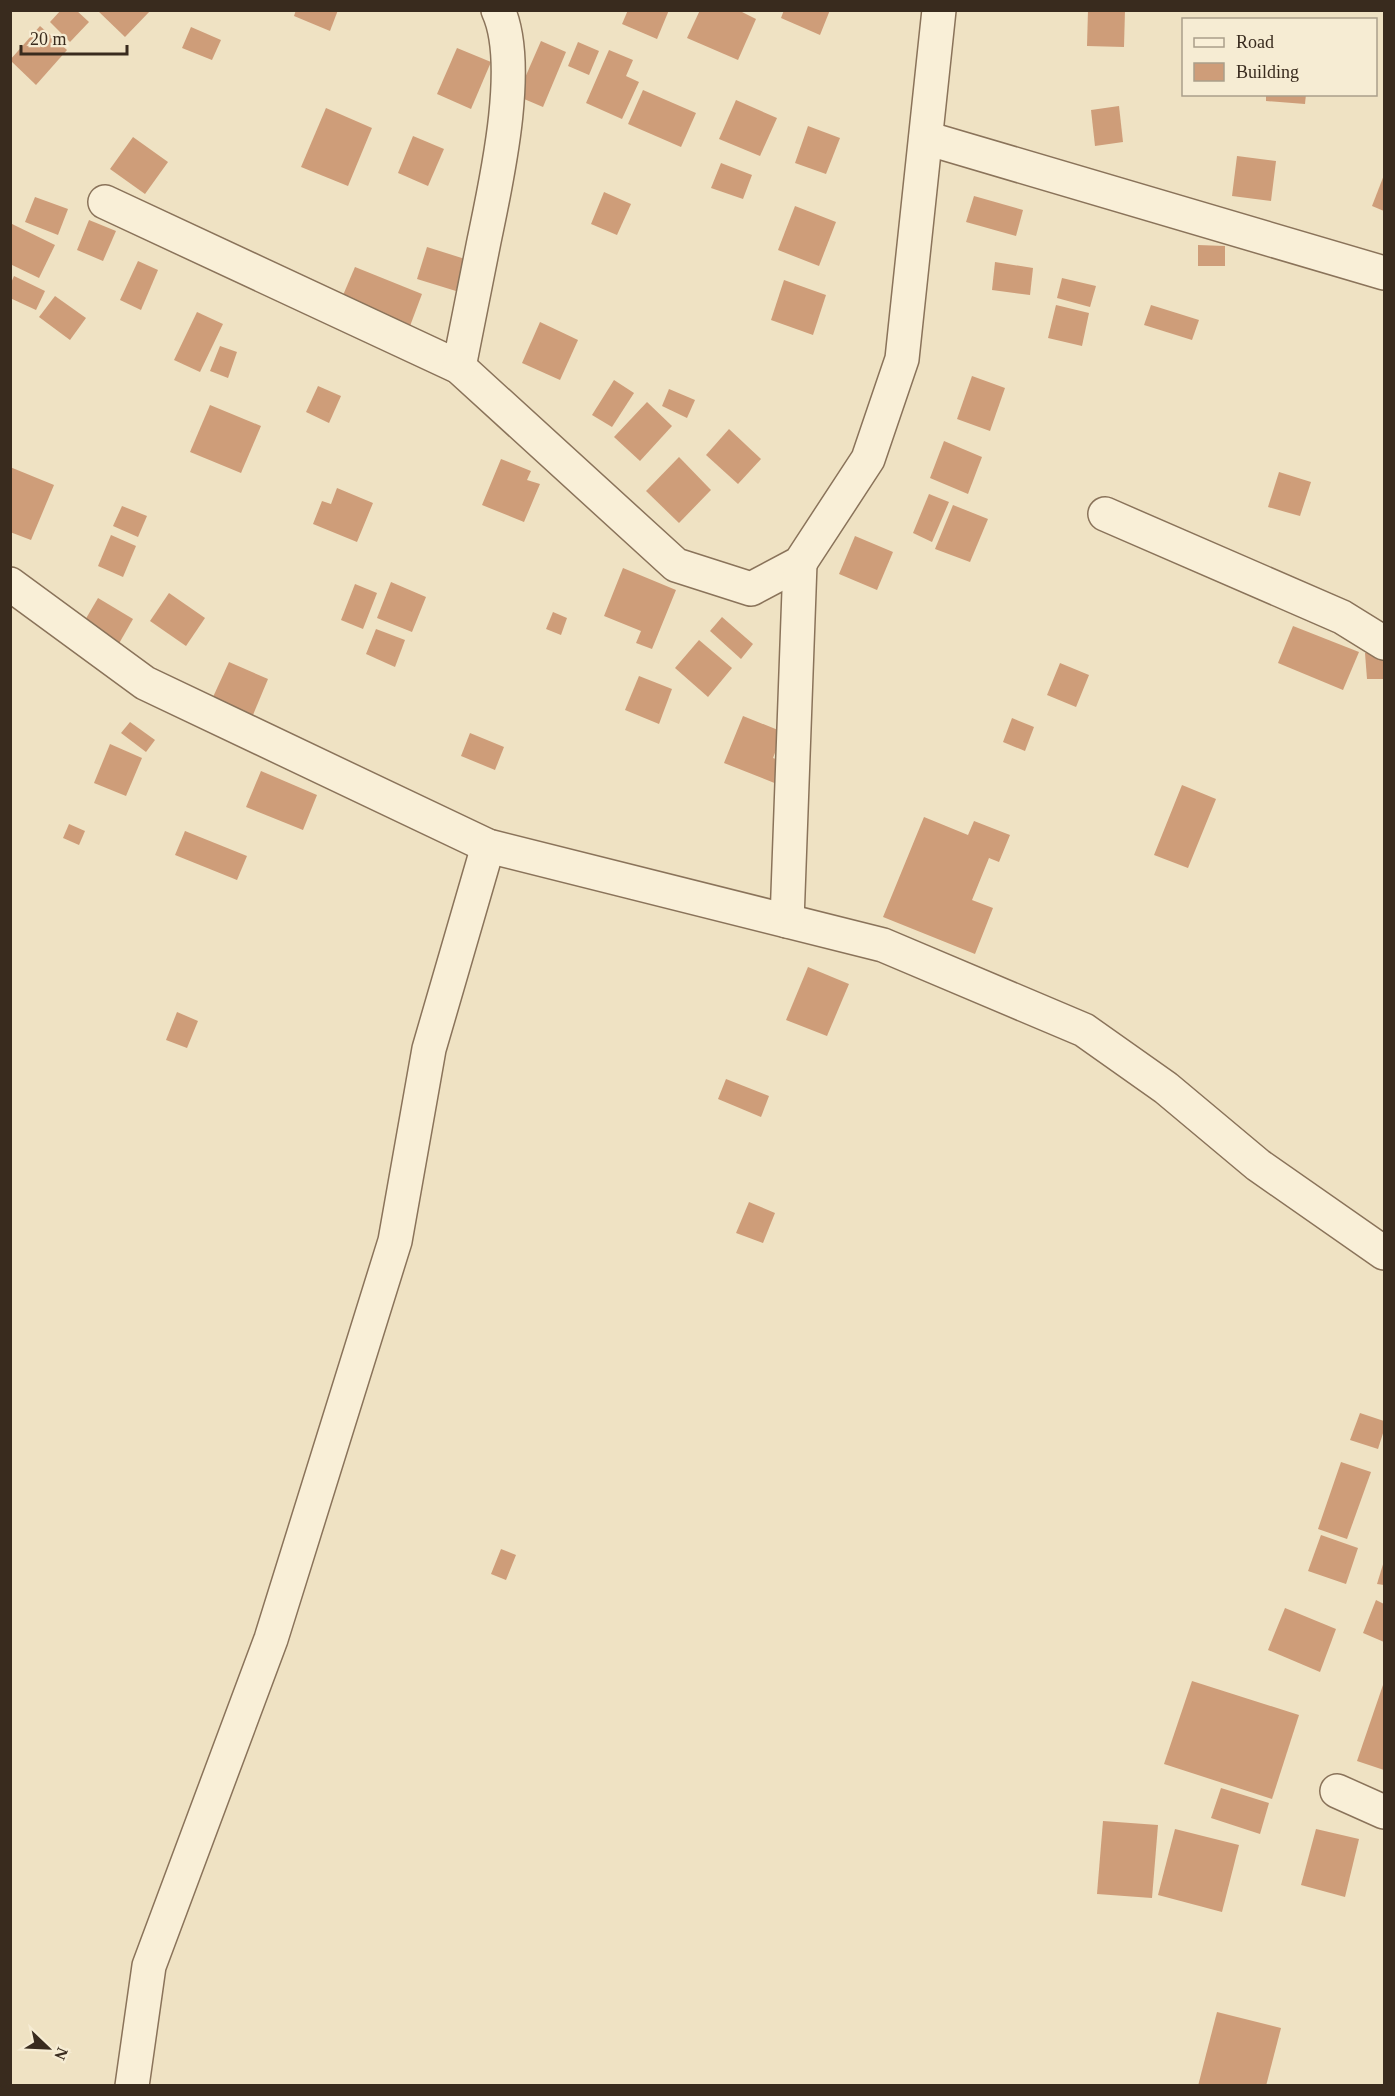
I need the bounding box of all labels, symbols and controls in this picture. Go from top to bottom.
scale bar [21,18,128,56]
legend [1182,18,1377,96]
text: 20 m [30,29,67,49]
text: Road [1236,32,1274,52]
text: Building [1236,62,1299,82]
north arrow [18,2018,78,2078]
text: N [51,2045,71,2063]

